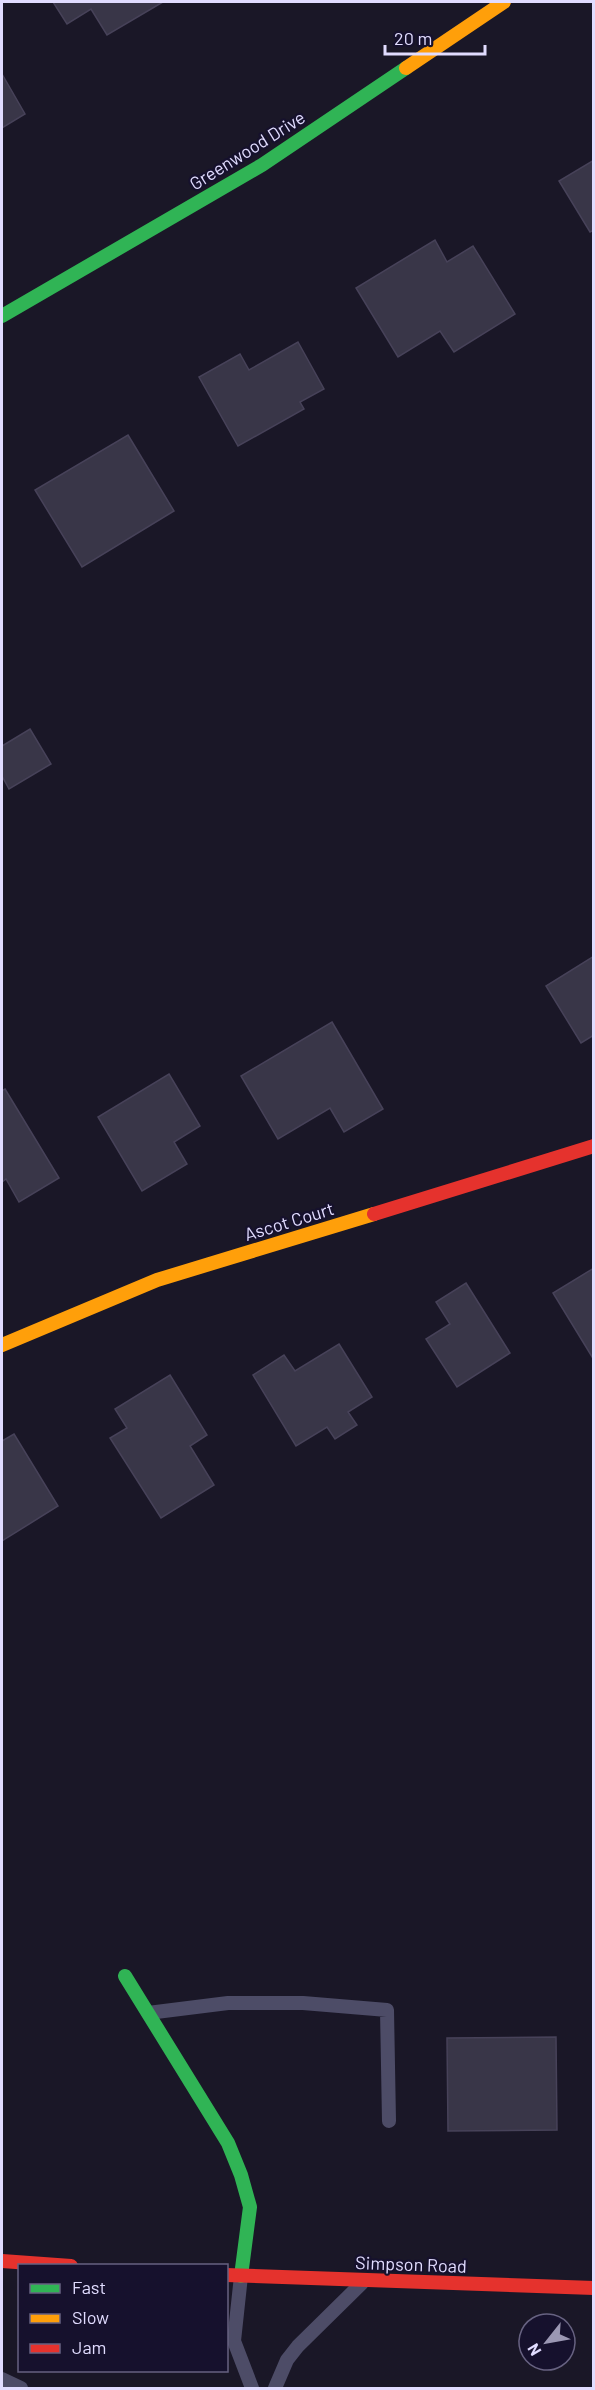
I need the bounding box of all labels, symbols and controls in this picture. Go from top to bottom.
scale bar [385,18,486,56]
text: 20 m [394,27,432,49]
street label: Greenwood Drive [185,106,309,194]
street label: Ascot Court [242,1197,336,1245]
street label: Simpson Road [355,2251,467,2277]
legend [18,2264,228,2372]
text: Fast [72,2276,106,2298]
text: Slow [72,2306,109,2328]
north arrow [517,2312,577,2372]
text: Jam [72,2336,106,2358]
text: N [523,2341,545,2359]

